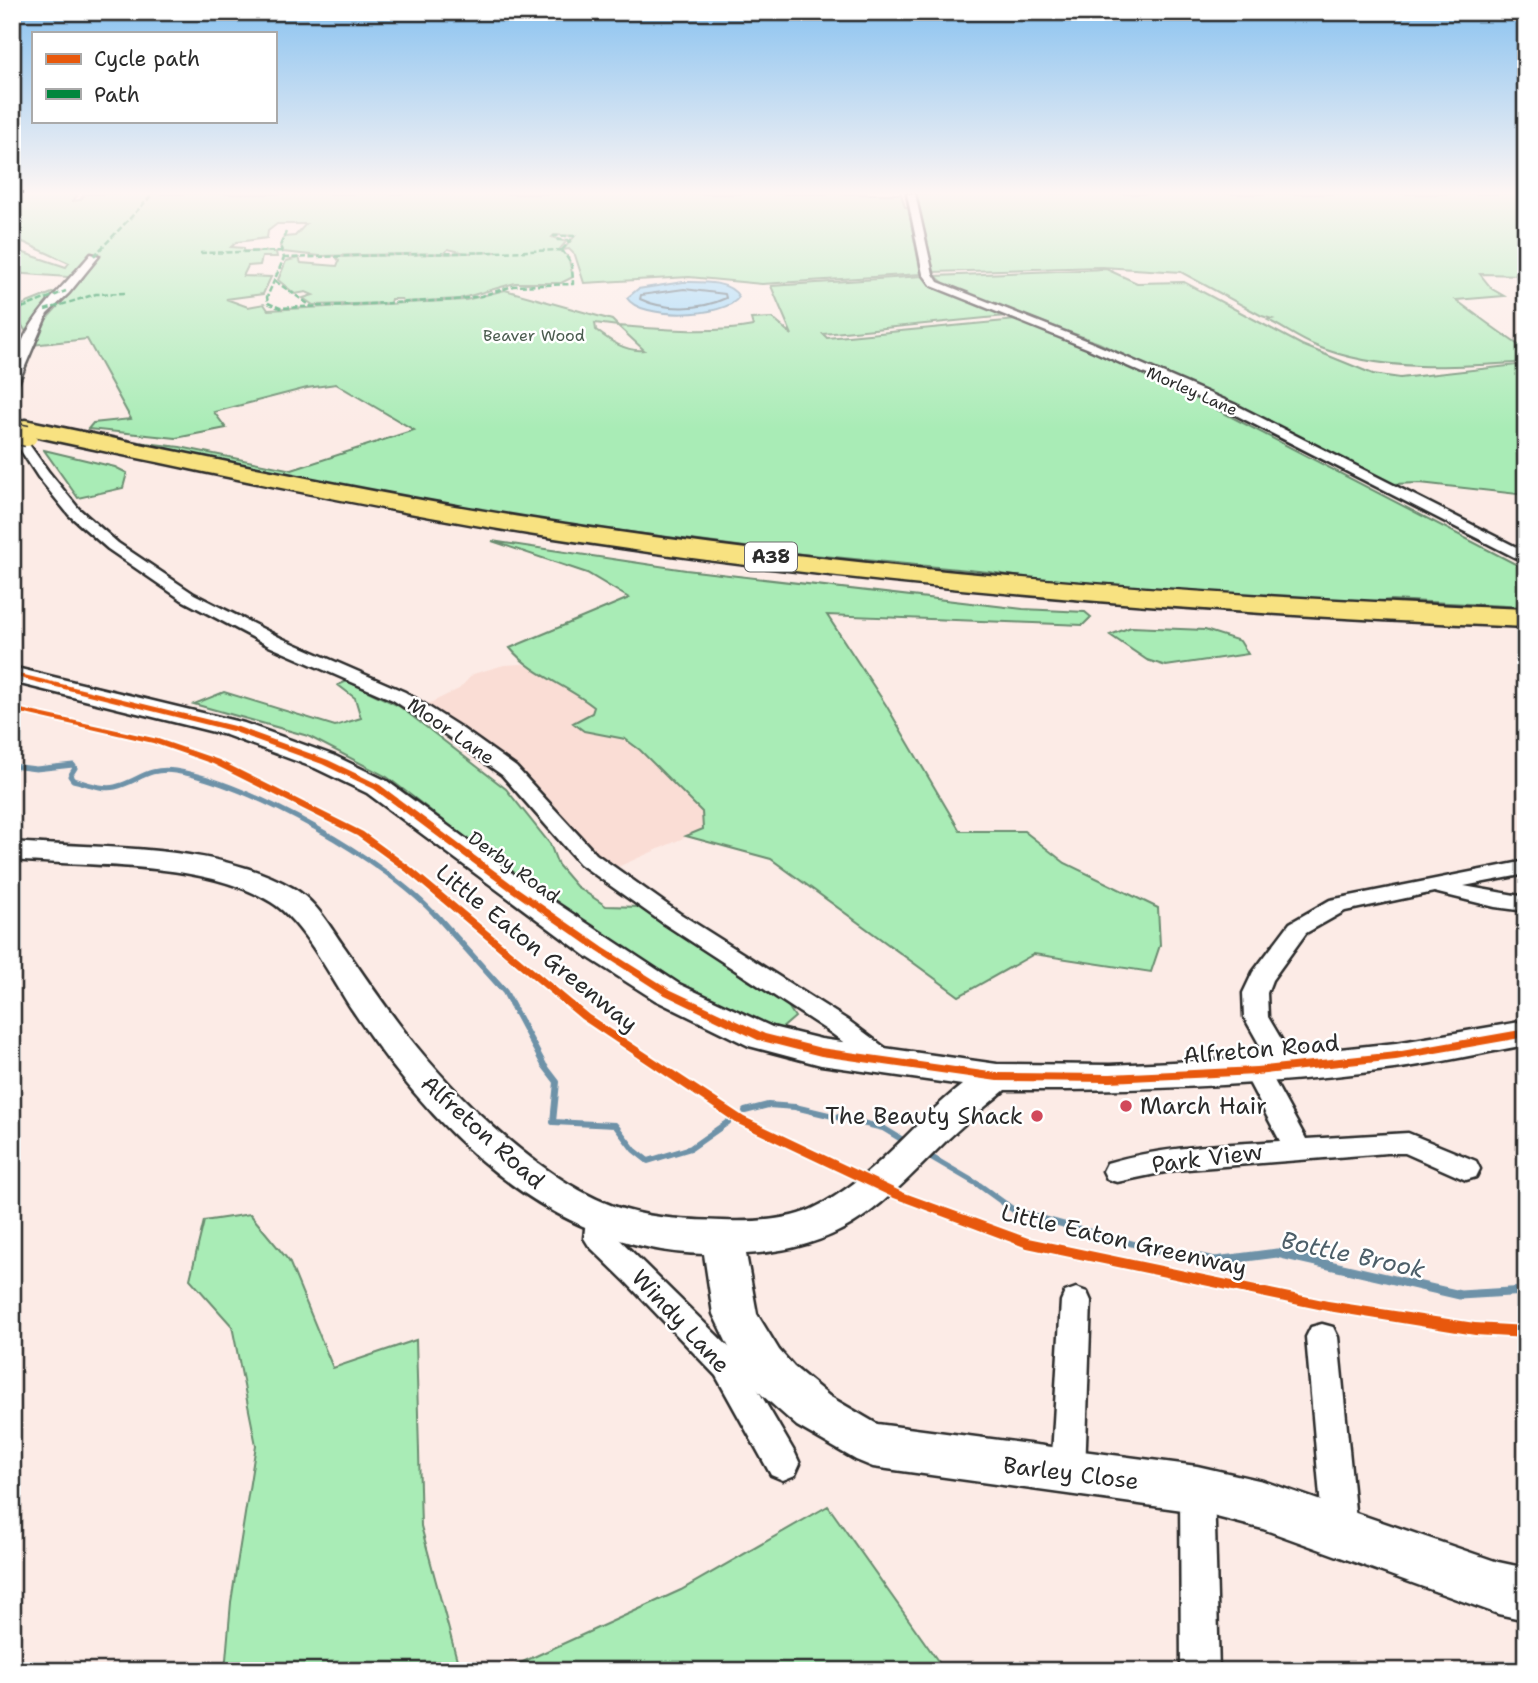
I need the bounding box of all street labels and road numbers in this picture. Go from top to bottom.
street label: Morley Lane [1143,362,1241,420]
road number: A38 [745,542,797,572]
street label: Moor Lane [403,692,499,770]
street label: Derby Road [463,825,565,909]
street label: Little Eaton Greenway [430,857,644,1039]
street label: Alfreton Road [1182,1027,1340,1071]
street label: Alfreton Road [415,1068,551,1196]
street label: Park View [1150,1136,1264,1180]
street label: Little Eaton Greenway [998,1197,1250,1283]
street label: Windy Lane [625,1263,737,1379]
street label: Barley Close [1001,1450,1141,1496]

